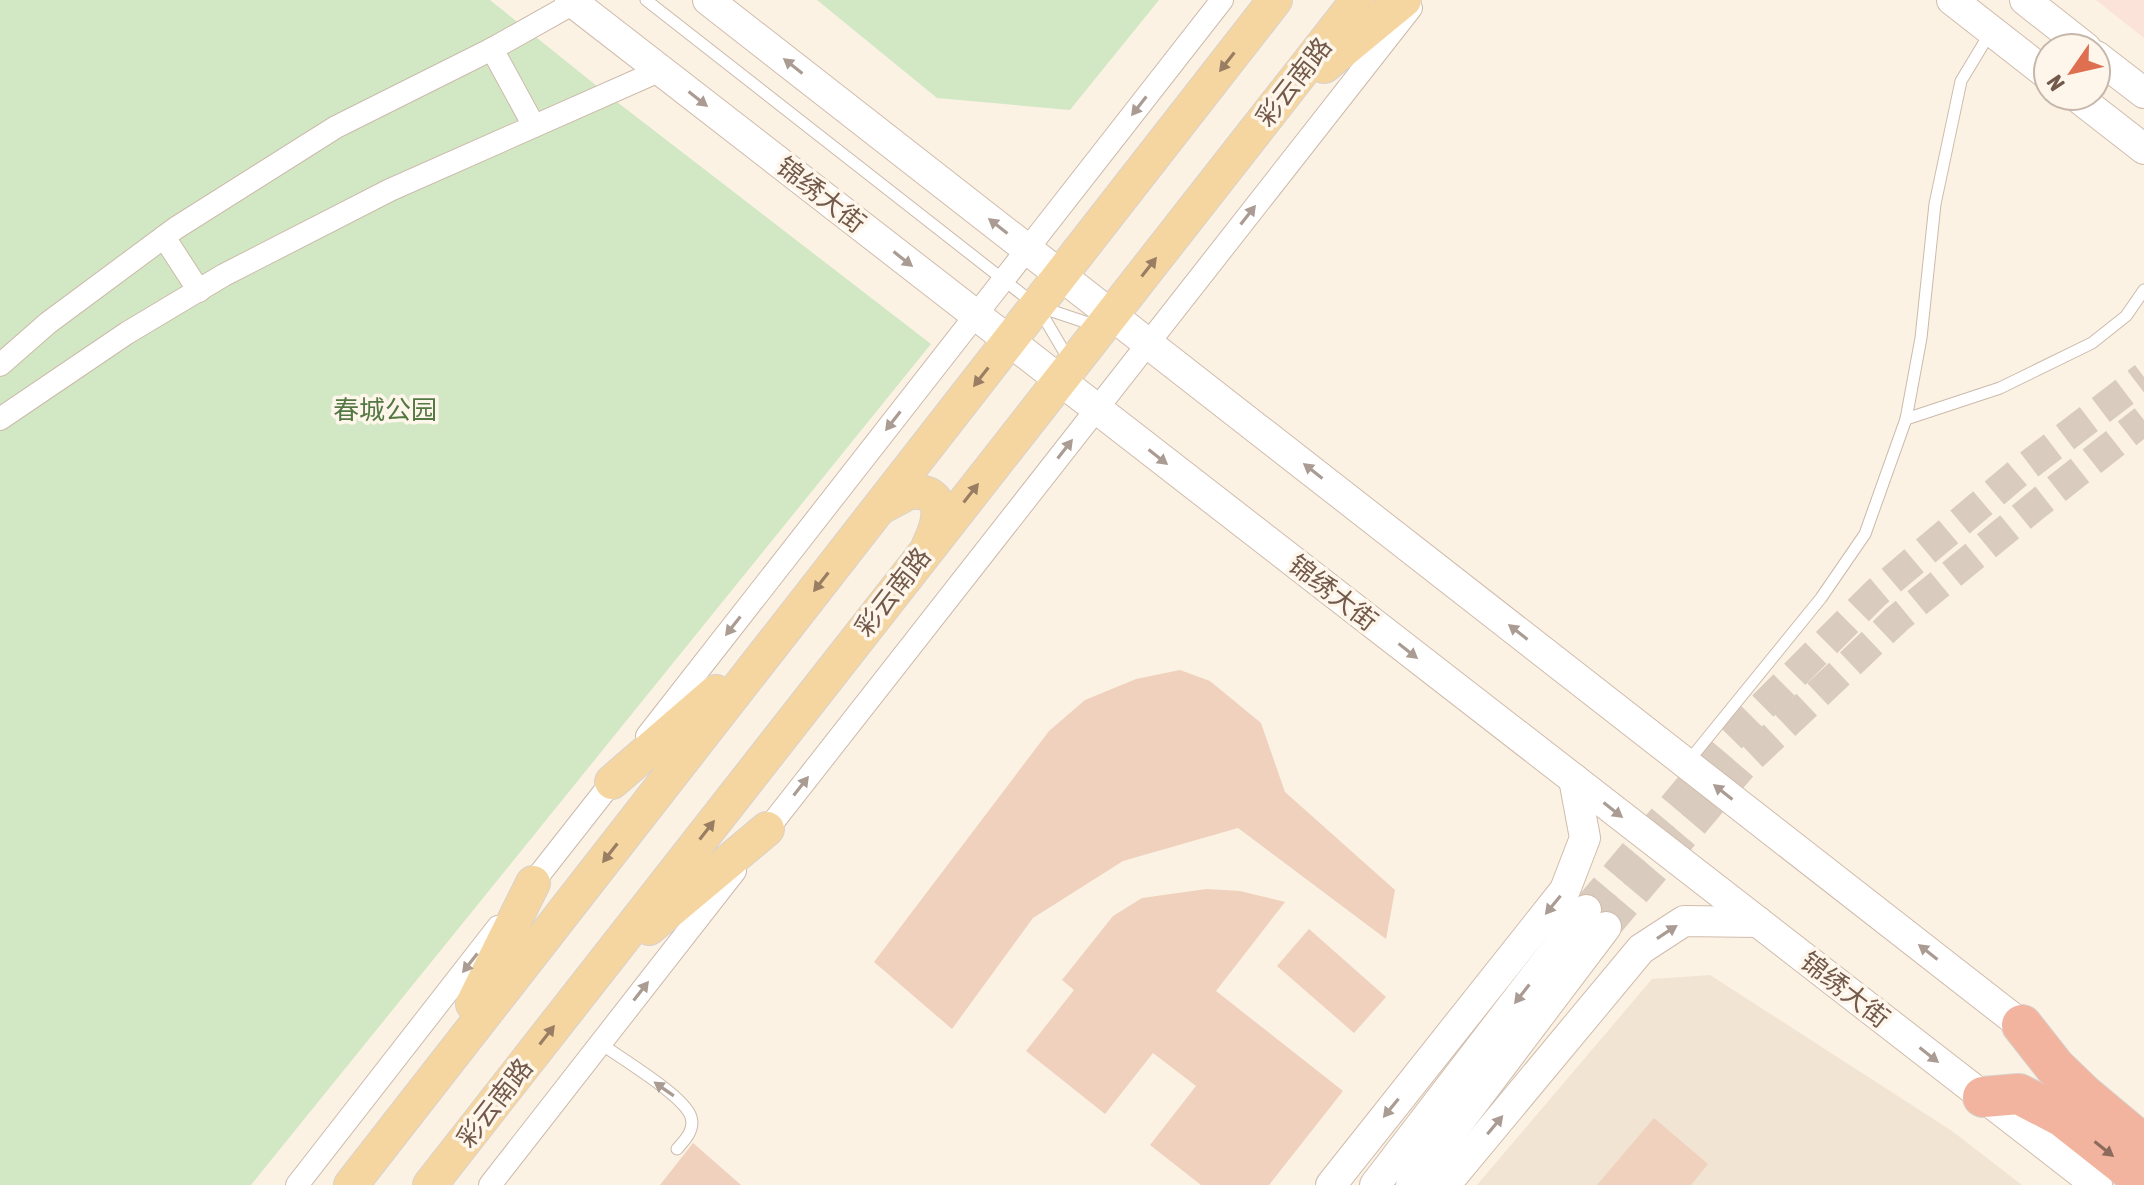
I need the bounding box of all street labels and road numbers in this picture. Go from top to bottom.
street label: 彩云南路 [1250,32,1338,132]
street label: 锦绣大街 [771,151,871,239]
street label: 彩云南路 [849,542,937,642]
street label: 锦绣大街 [1283,549,1383,637]
street label: 锦绣大街 [1795,946,1895,1034]
street label: 彩云南路 [451,1053,539,1153]

